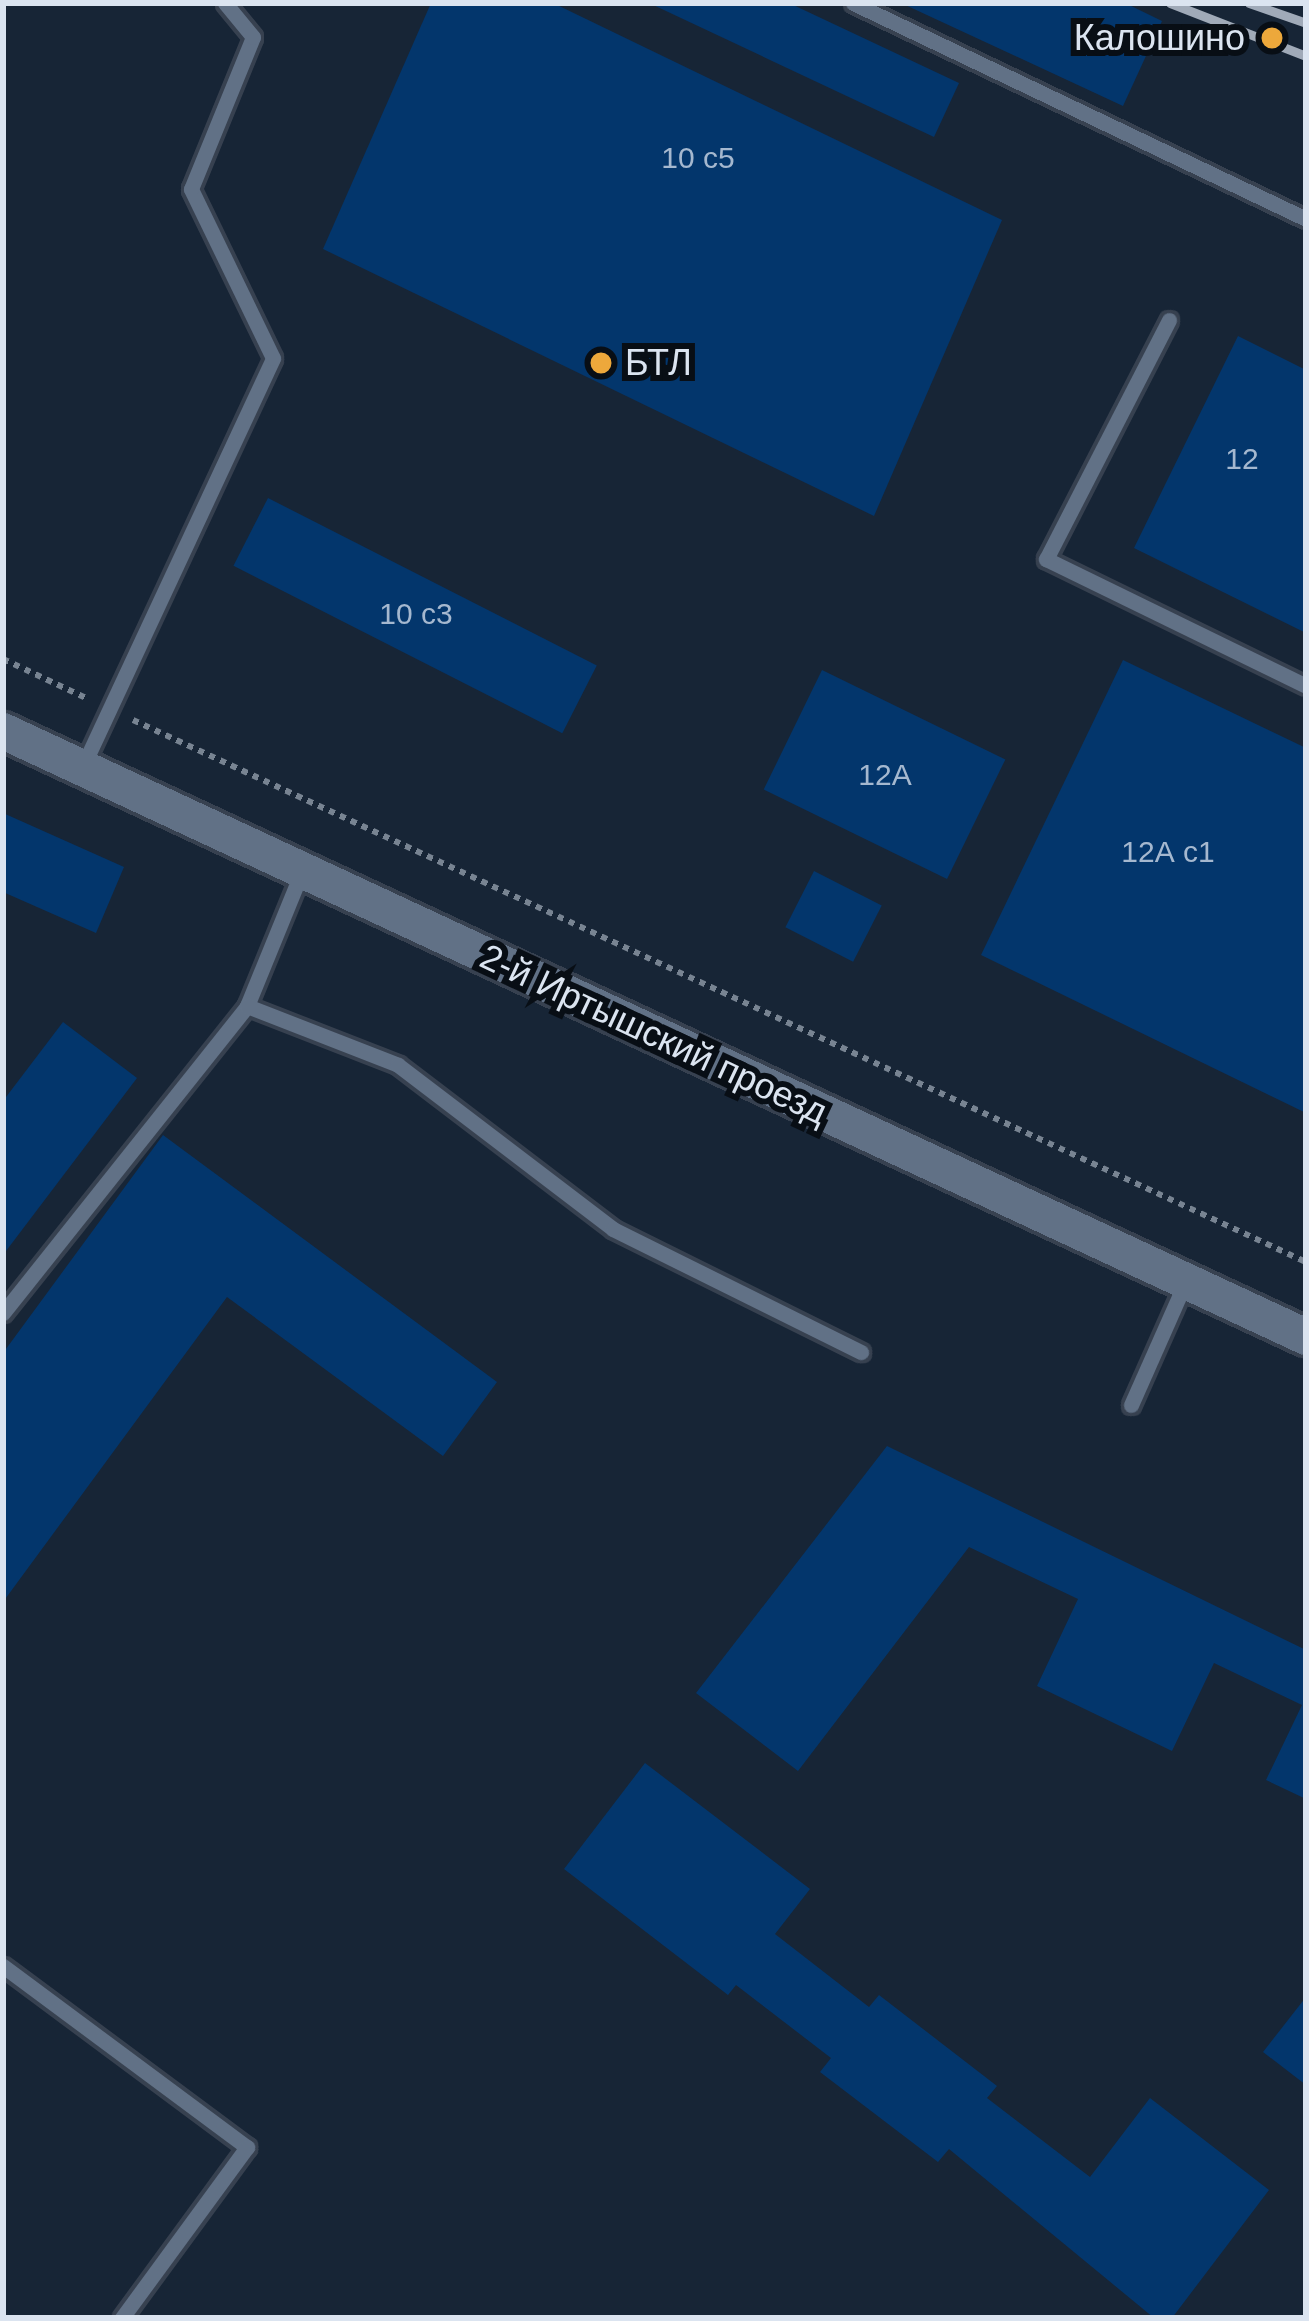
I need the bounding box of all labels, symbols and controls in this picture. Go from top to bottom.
place label: Калошино [1074,16,1245,60]
marker: Калошино [1256,22,1288,54]
house number: 10 с5 [661,140,735,176]
place label: БТЛ [625,341,692,385]
marker: БТЛ [588,350,614,376]
house number: 12 [1225,441,1259,477]
house number: 10 с3 [379,596,453,632]
house number: 12А [858,757,912,793]
house number: 12А с1 [1121,834,1215,870]
street label: 2-й Иртышский проезд [474,935,834,1133]

